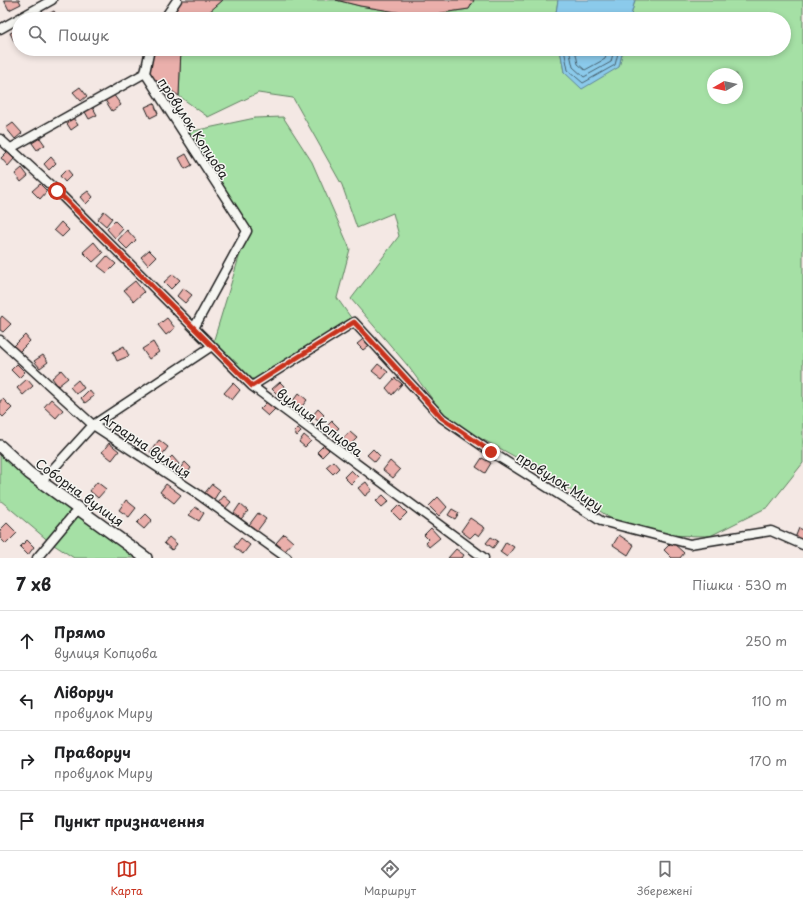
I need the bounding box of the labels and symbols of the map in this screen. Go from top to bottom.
north arrow [707,68,743,104]
street label: провулок Копцова [154,73,235,183]
route start [48,182,66,200]
street label: вулиця Копцова [273,383,368,461]
street label: Аграрна вулиця [97,408,195,482]
route end [482,443,500,461]
street label: провулок Миру [513,447,607,515]
street label: Соборна вулиця [32,453,128,531]

